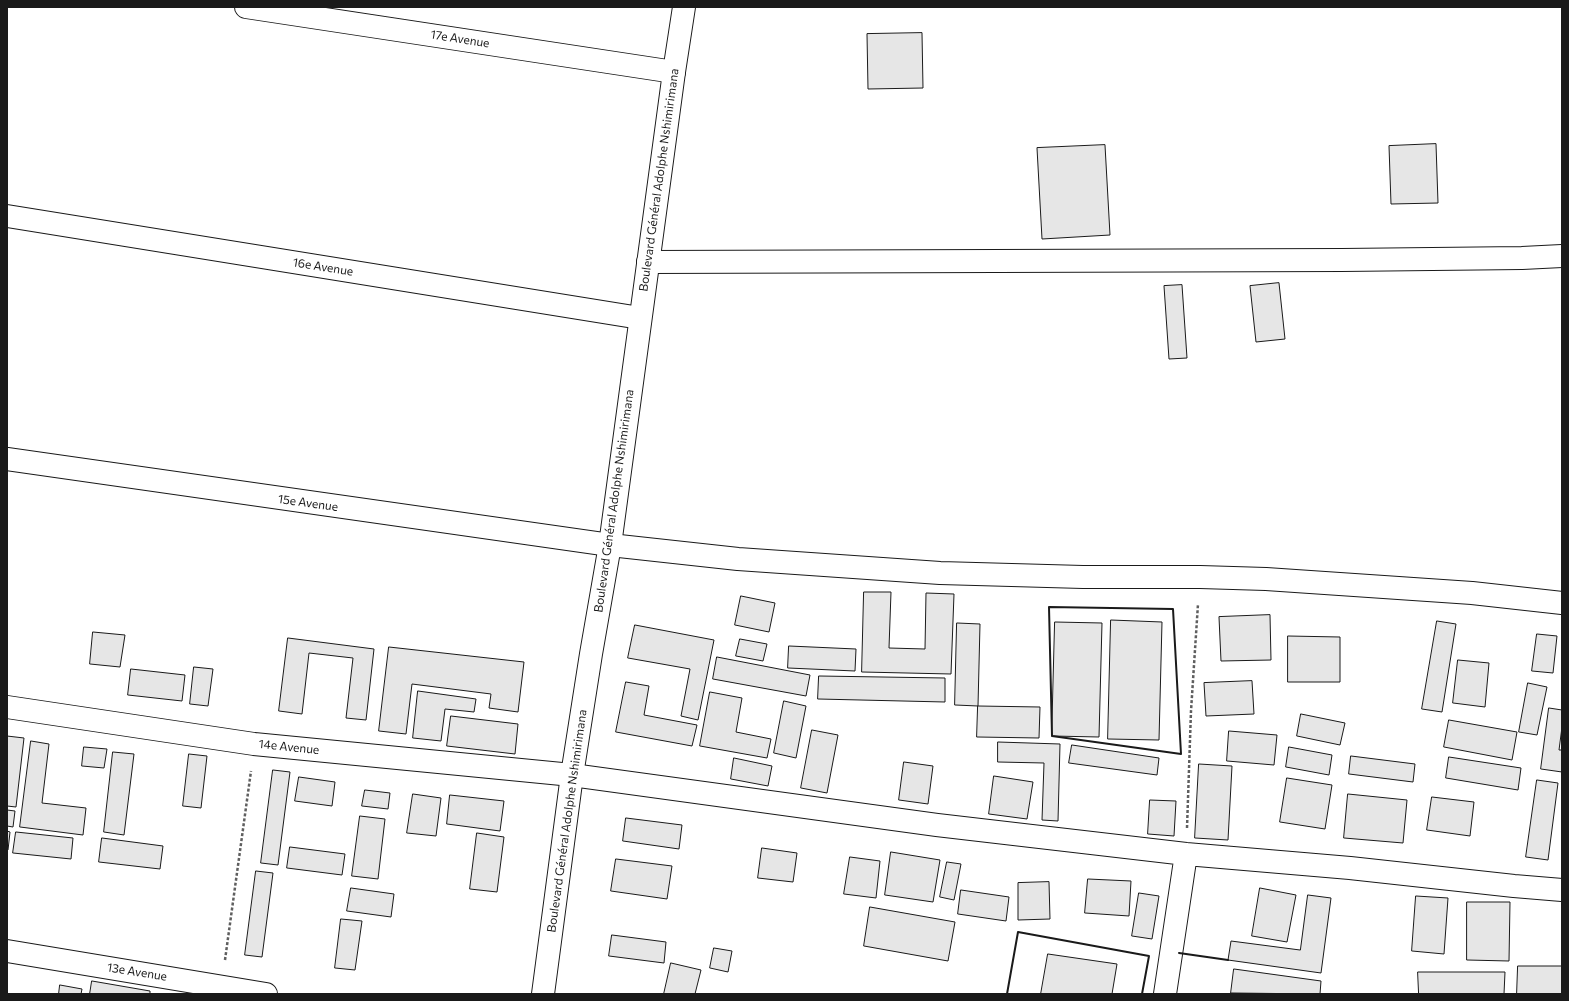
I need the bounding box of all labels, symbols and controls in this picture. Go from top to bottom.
street label: 17e Avenue [429,27,491,51]
street label: Boulevard Général Adolphe Nshimirimana [636,68,682,292]
street label: 16e Avenue [292,255,354,279]
street label: Boulevard Général Adolphe Nshimirimana [591,389,637,613]
street label: 15e Avenue [277,492,339,514]
street label: Boulevard Général Adolphe Nshimirimana [544,709,590,933]
street label: 14e Avenue [258,737,320,757]
street label: 13e Avenue [106,960,168,984]

